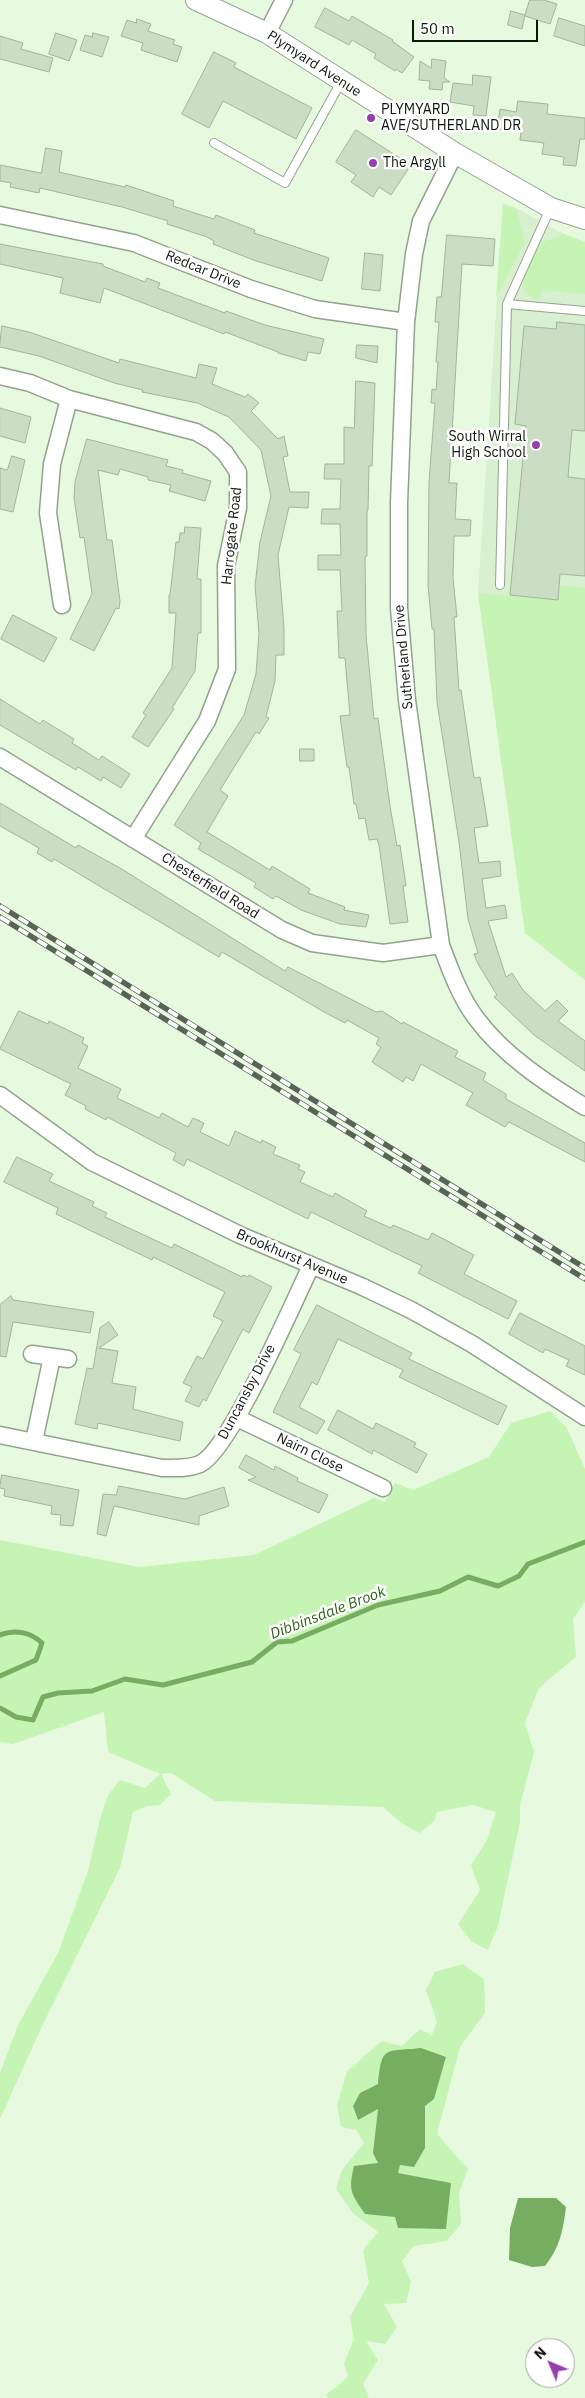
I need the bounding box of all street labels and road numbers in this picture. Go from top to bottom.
street label: Plymyard Avenue [264,27,364,101]
street label: Redcar Drive [163,247,243,293]
street label: Harrogate Road [219,486,245,586]
street label: Sutherland Drive [391,604,417,710]
street label: Chesterfield Road [158,849,262,923]
street label: Brookhurst Avenue [233,1226,351,1288]
street label: Duncansby Drive [215,1342,279,1442]
street label: Nairn Close [274,1430,346,1476]

